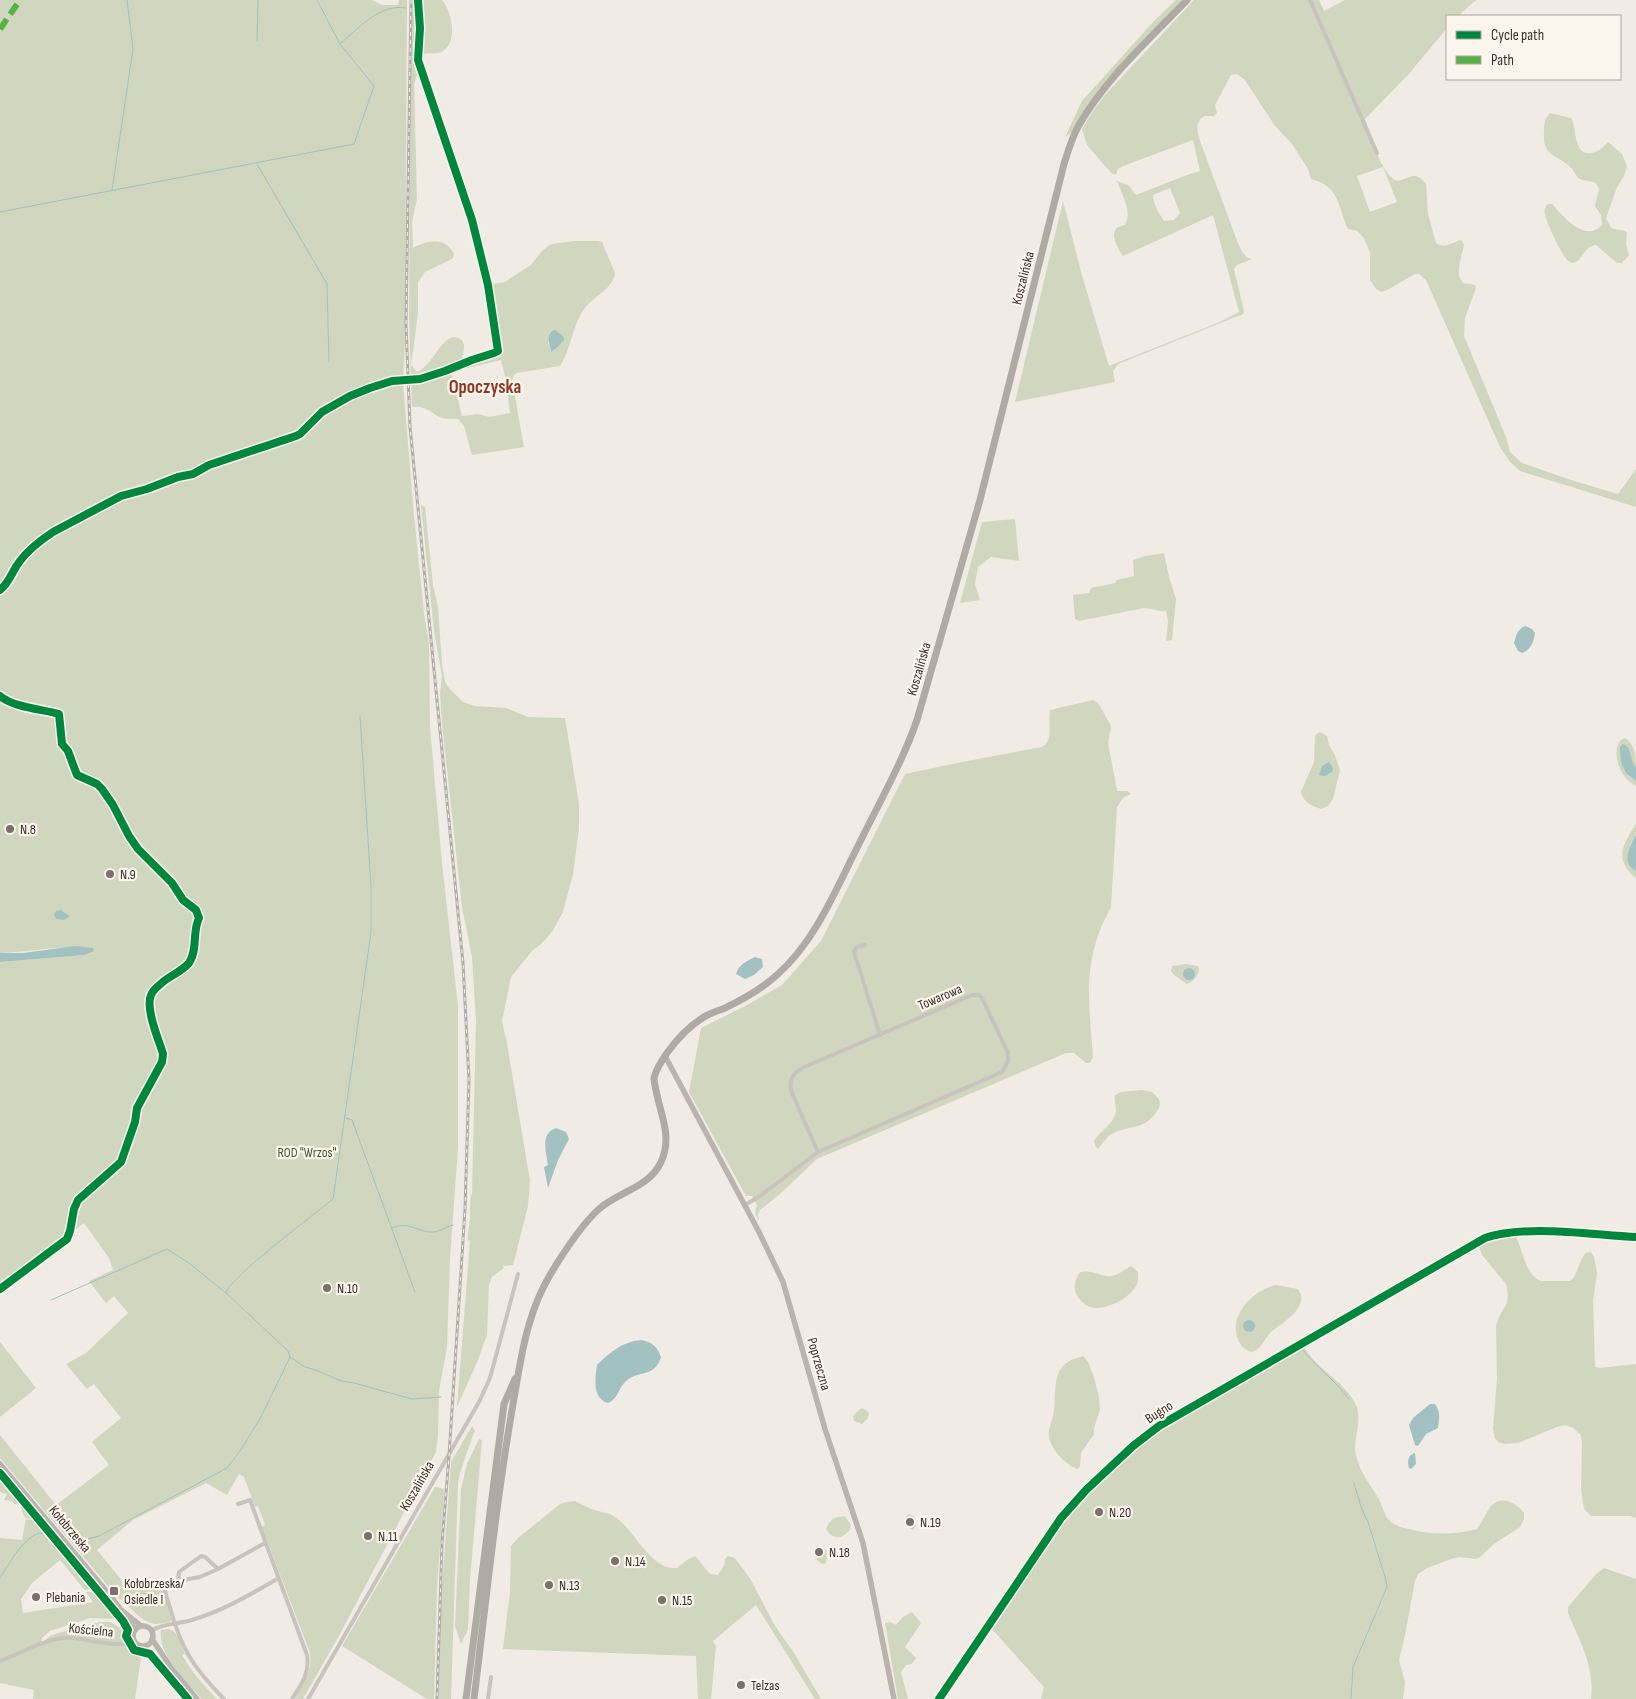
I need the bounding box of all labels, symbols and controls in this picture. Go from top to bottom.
legend [1446,15,1621,80]
text: Cycle path [1491,26,1544,45]
text: Path [1491,51,1514,70]
street label: Koszalińska [1008,250,1038,306]
district label: Opoczyska [449,376,521,399]
street label: Koszalińska [903,641,935,697]
place label: N.8 [20,821,36,838]
marker: N.8 [4,823,16,835]
place label: N.9 [120,866,136,883]
marker: N.9 [104,868,116,880]
street label: Towarowa [915,980,965,1014]
park label: ROD "Wrzos" [277,1144,337,1161]
place label: N.10 [337,1280,358,1297]
marker: N.10 [321,1282,333,1294]
street label: Poprzeczna [803,1336,835,1392]
street label: Bugno [1142,1397,1176,1427]
street label: Koszalińska [396,1458,438,1514]
street label: Kołobrzeska [45,1502,95,1556]
place label: N.20 [1109,1504,1131,1521]
marker: N.20 [1093,1506,1105,1518]
place label: N.19 [920,1514,941,1531]
marker: N.19 [904,1516,916,1528]
place label: N.11 [378,1528,398,1545]
marker: N.11 [362,1530,374,1542]
place label: N.18 [829,1544,850,1561]
marker: N.18 [813,1546,825,1558]
place label: N.14 [625,1553,646,1570]
marker: N.14 [609,1555,621,1567]
place label: Kołobrzeska/ Osiedle I [124,1575,184,1608]
place label: N.13 [559,1577,580,1594]
marker: N.13 [543,1579,555,1591]
marker: Kołobrzeska/ Osiedle I [108,1585,120,1597]
place label: Plebania [46,1589,85,1606]
marker: Plebania [30,1591,42,1603]
place label: N.15 [672,1592,693,1609]
marker: N.15 [656,1594,668,1606]
street label: Kościelna [68,1619,114,1641]
place label: Telzas [751,1677,779,1694]
marker: Telzas [735,1679,747,1691]

